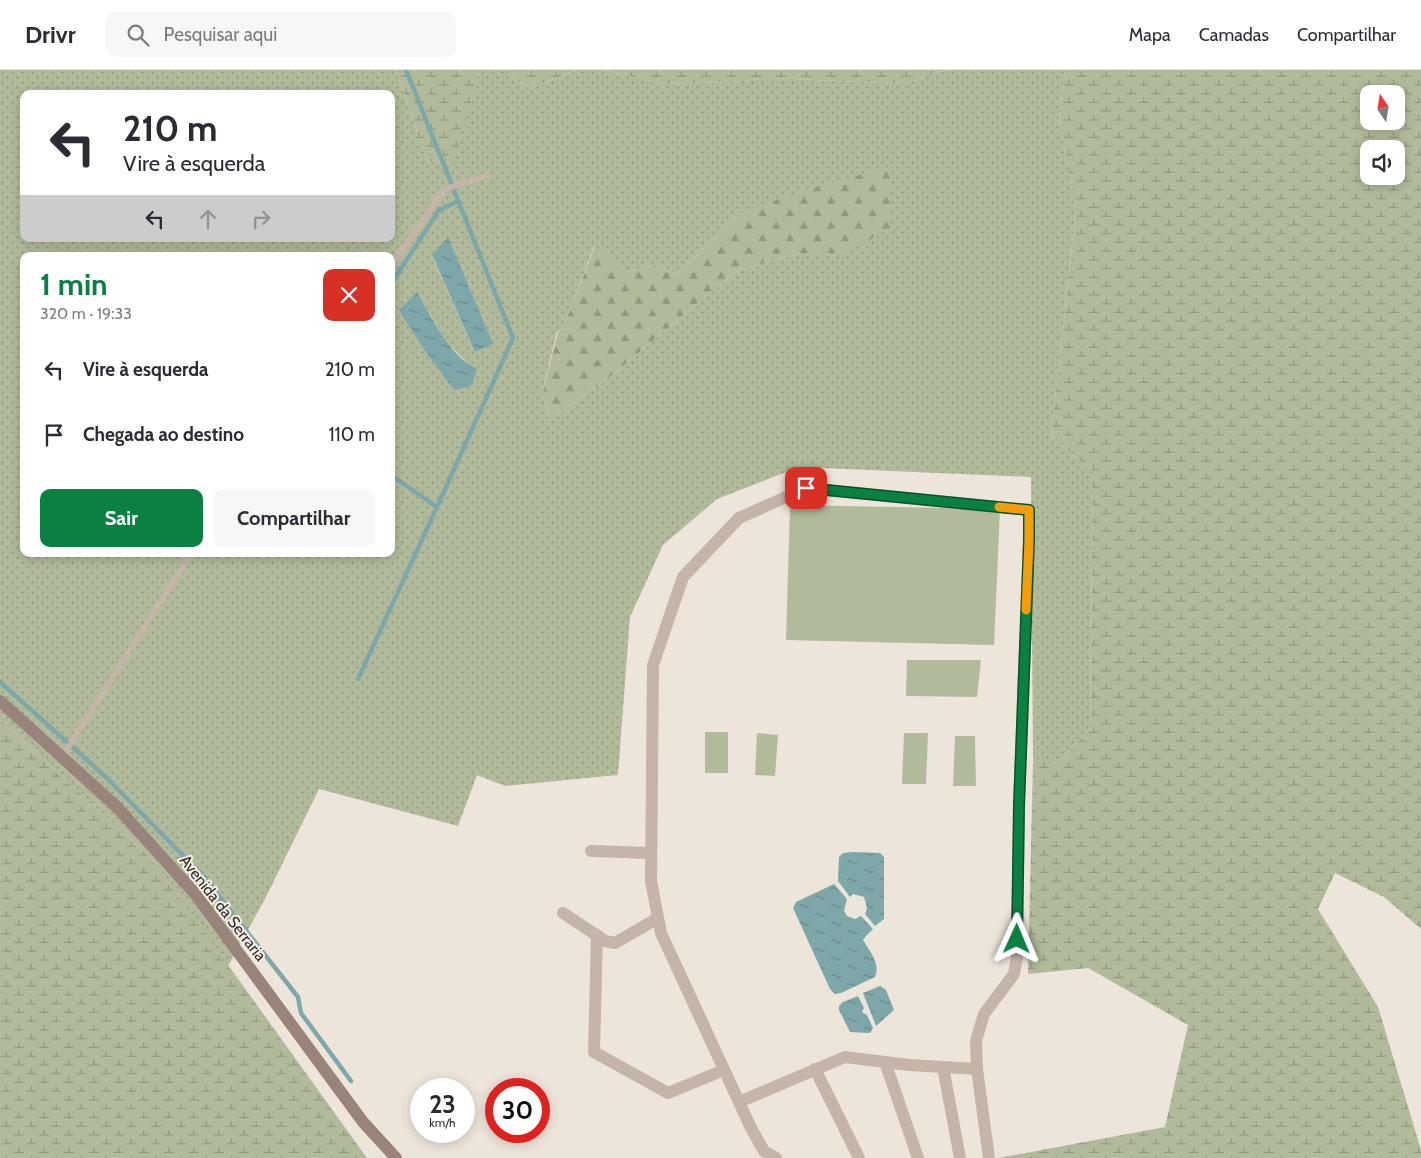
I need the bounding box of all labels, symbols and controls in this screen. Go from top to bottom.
search box [106,12,456,57]
text: Drivr [25,20,76,49]
icon: search [124,21,152,49]
text: Pesquisar aqui [164,23,277,46]
text: Mapa [1129,24,1171,46]
text: Camadas [1199,24,1269,46]
text: Compartilhar [1297,24,1396,46]
north arrow [1360,85,1405,130]
map controls [1360,85,1405,185]
text: 210 m [123,107,217,150]
icon: left [40,110,105,175]
button: sound [1360,140,1405,185]
text: Vire à esquerda [123,150,265,177]
icon: left [141,205,169,233]
icon: ahead [194,205,222,233]
icon: right [247,205,275,233]
text: 1 min [40,266,108,303]
button: close [323,269,375,321]
text: 320 m · 19:33 [40,304,132,323]
icon: left [40,356,68,384]
text: Vire à esquerda [83,358,209,381]
text: 210 m [325,358,375,381]
icon: arrive [40,421,68,449]
text: Chegada ao destino [83,423,244,446]
text: 110 m [328,423,375,446]
pin [785,467,827,509]
icon: arrive [792,474,820,502]
button: Sair [40,489,203,547]
button: Compartilhar [213,489,375,547]
street label: Avenida da Serraria [176,851,270,965]
position arrow [990,912,1042,964]
speed limit sign: 30 [485,1078,550,1143]
text: 23 [429,1089,456,1119]
text: km/h [429,1115,456,1130]

